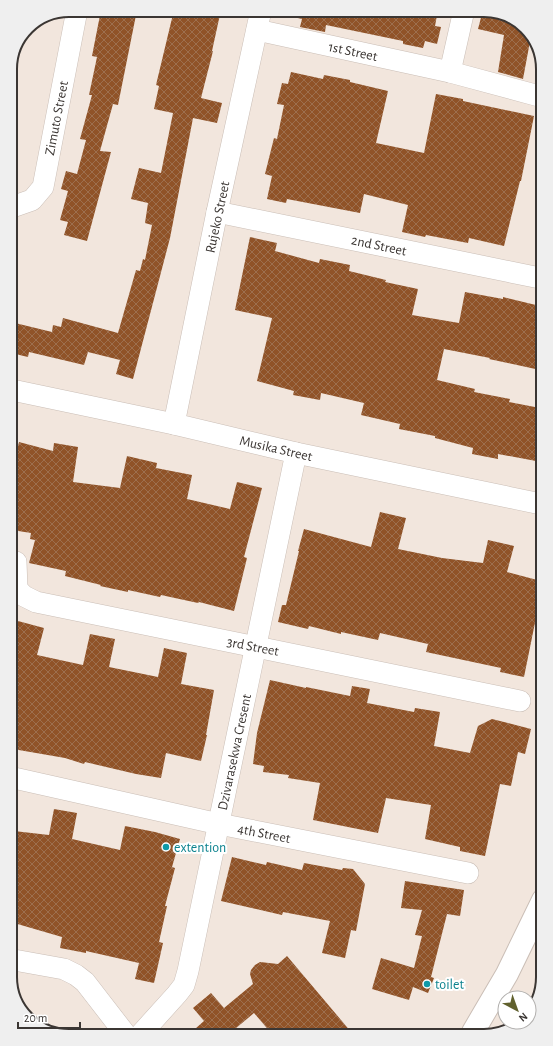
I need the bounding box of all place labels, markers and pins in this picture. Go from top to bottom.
place label: extention [174,841,226,855]
marker: extention [161,842,171,852]
place label: toilet [435,978,464,992]
marker: toilet [422,979,432,989]

